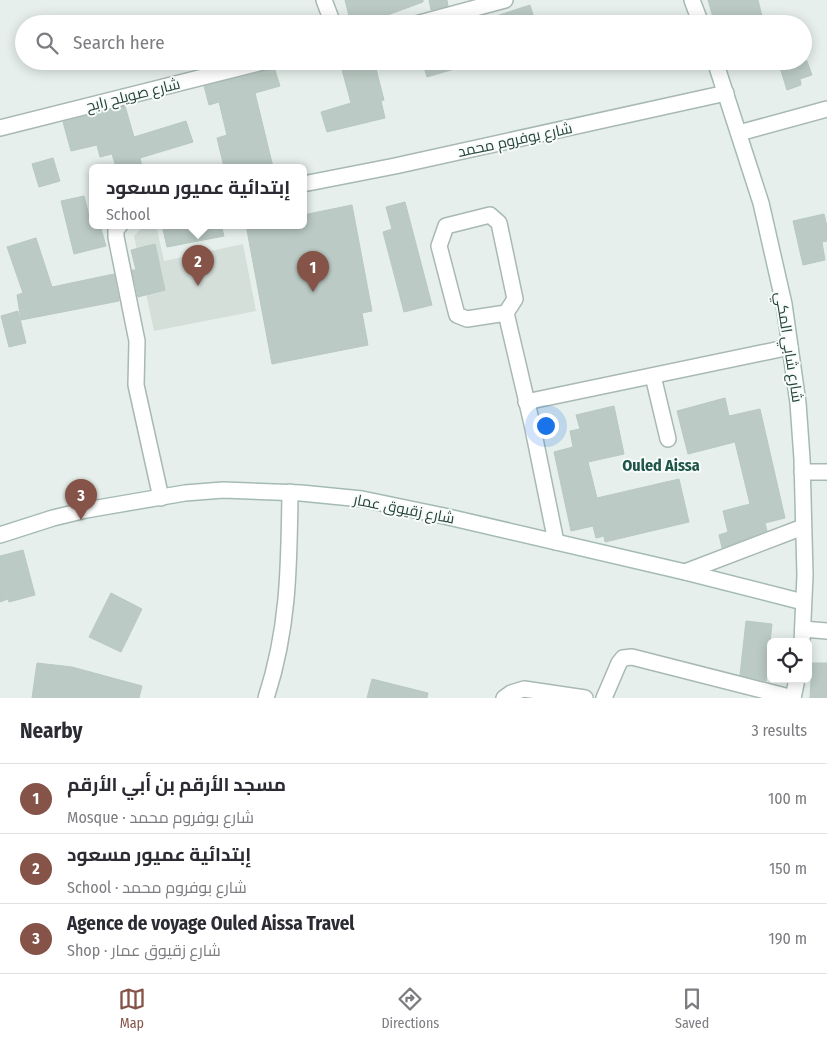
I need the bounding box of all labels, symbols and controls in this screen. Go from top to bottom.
search box [15,15,812,70]
icon: search [33,29,61,57]
text: Search here [73,31,165,54]
street label: شارع صويلح رابح [84,75,182,117]
street label: شارع بوفروم محمد [456,119,574,163]
popup [89,164,307,229]
text: إبتدائية عميور مسعود [106,176,290,199]
text: School [106,205,150,224]
pin: 2 [182,245,214,286]
pin: 1 [297,251,329,292]
street label: شارع شابي المكي [768,290,807,404]
your location [533,413,559,439]
district label: Ouled Aissa [622,456,700,475]
pin: 3 [65,479,97,520]
street label: شارع زقيوق عمار [351,490,456,530]
map controls [767,638,812,683]
button: locate [767,638,812,683]
text: Nearby [20,718,82,744]
text: 3 results [751,721,807,740]
text: مسجد الأرقم بن أبي الأرقم [67,773,286,796]
text: 1 [33,789,39,808]
text: 100 m [768,789,807,808]
text: Mosque · شارع بوفروم محمد [67,808,254,827]
text: إبتدائية عميور مسعود [67,843,251,866]
text: 2 [32,859,40,878]
text: 150 m [769,859,807,878]
text: School · شارع بوفروم محمد [67,878,247,897]
text: Agence de voyage Ouled Aissa Travel [67,912,355,935]
text: 3 [32,929,40,948]
text: 190 m [769,929,807,948]
text: Shop · شارع زقيوق عمار [67,941,221,960]
tab: Map [118,985,146,1032]
tab: Directions [381,985,439,1032]
tab: Saved [675,985,709,1032]

